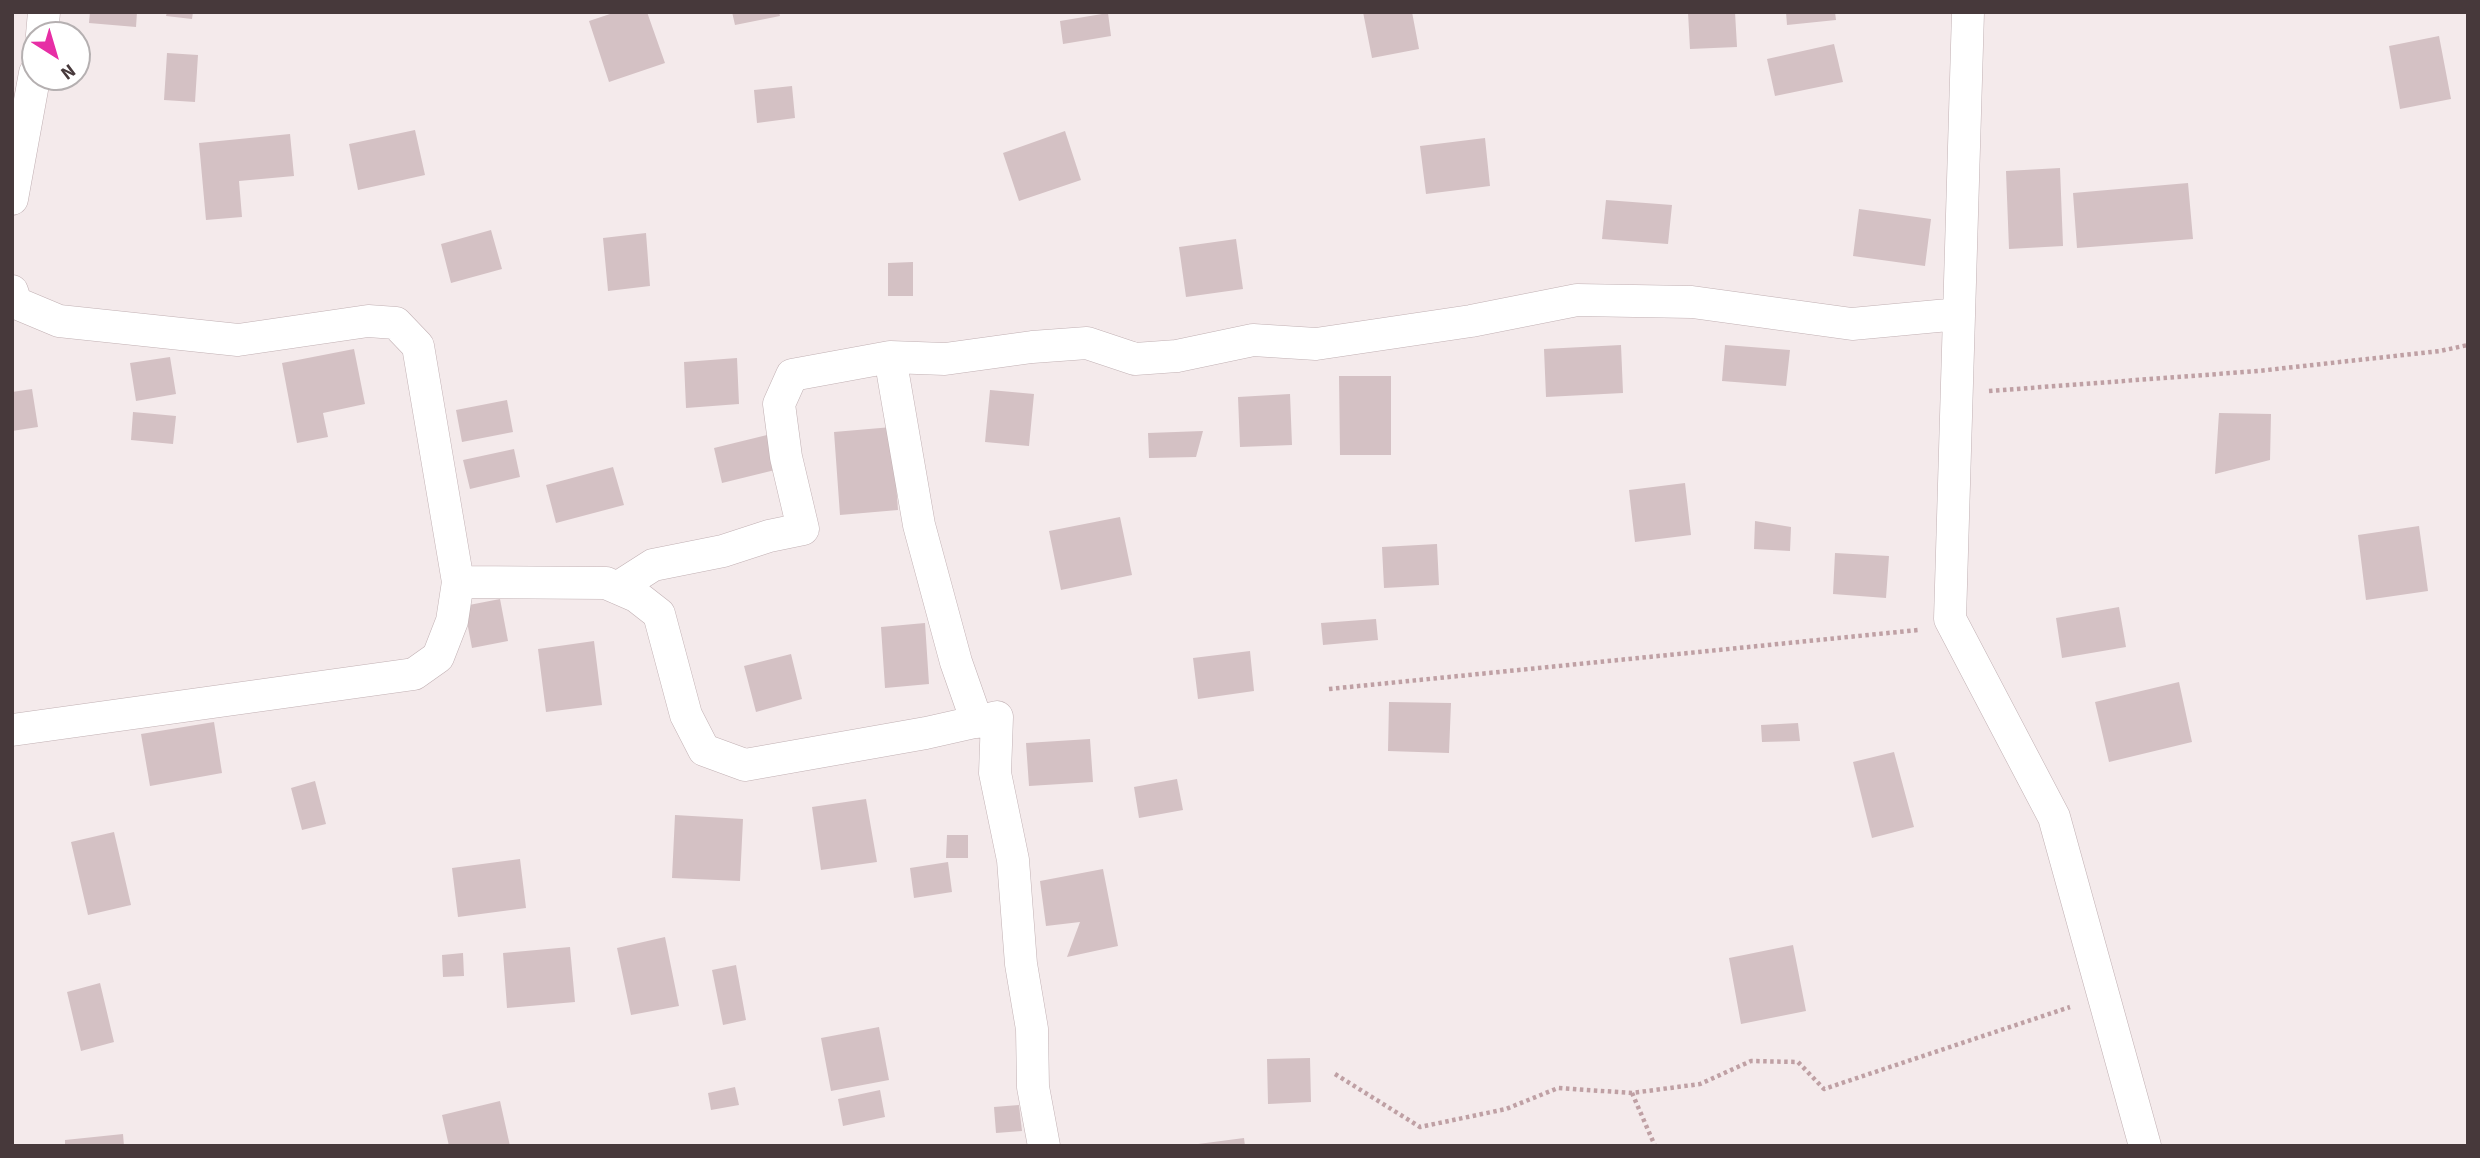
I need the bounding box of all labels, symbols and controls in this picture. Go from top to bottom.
north arrow [21,21,91,91]
text: N [55,57,81,86]

